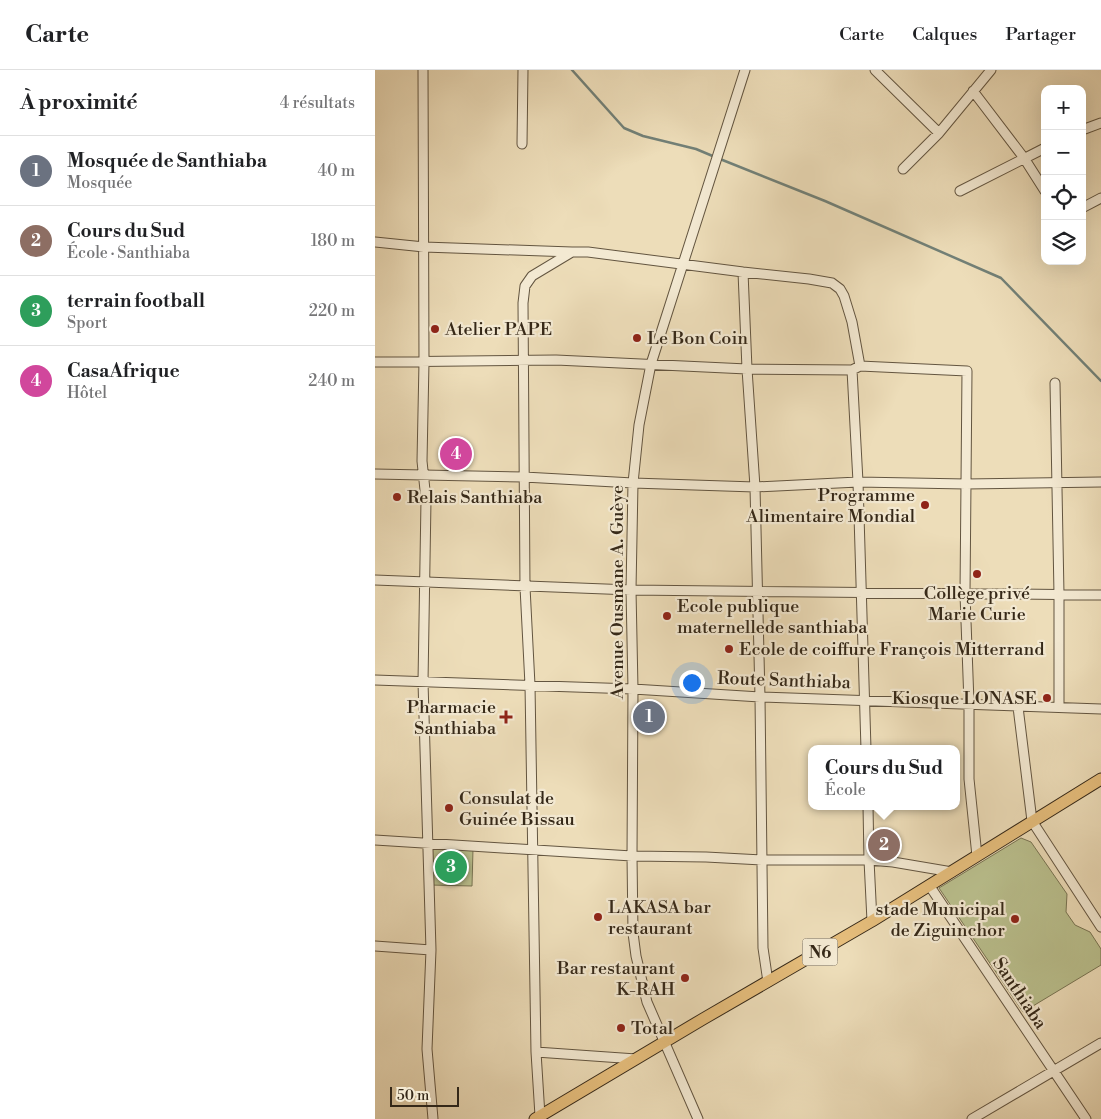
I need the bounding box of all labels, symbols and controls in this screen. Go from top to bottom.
text: Carte [25,20,89,50]
text: Carte [839,23,884,46]
text: Calques [912,23,977,46]
text: Partager [1005,23,1076,46]
map controls [1041,85,1086,265]
button: + [1041,85,1086,130]
text: À proximité [20,90,137,116]
text: 4 résultats [280,93,355,113]
button: − [1041,130,1086,175]
text: Mosquée de Santhiaba [67,149,267,173]
text: 1 [32,161,40,181]
text: 40 m [318,161,355,181]
text: Mosquée [67,173,132,193]
button: locate [1041,175,1086,220]
text: Cours du Sud [67,219,185,243]
button: layers [1041,220,1086,265]
text: 2 [31,231,41,251]
text: 180 m [311,231,355,251]
text: École · Santhiaba [67,243,190,263]
text: terrain football [67,289,205,313]
text: 3 [31,301,41,321]
text: 220 m [309,301,355,321]
text: Sport [67,313,107,333]
place label: Atelier PAPE [444,318,552,341]
marker: Atelier PAPE [429,323,441,335]
place label: Le Bon Coin [647,327,748,350]
marker: Le Bon Coin [631,332,643,344]
text: CasaAfrique [67,359,180,383]
text: 4 [31,371,41,391]
text: 240 m [308,371,355,391]
text: Hôtel [67,383,107,403]
pin: 4 [440,435,472,473]
place label: Programme Alimentaire Mondial [745,484,916,528]
street label: Avenue Ousmane A. Guèye [606,485,629,700]
place label: Relais Santhiaba [407,486,543,509]
marker: Relais Santhiaba [391,491,403,503]
marker: Programme Alimentaire Mondial [919,499,931,511]
marker: Collège privé Marie Curie [971,568,983,580]
place label: Collège privé Marie Curie [924,582,1030,626]
place label: Ecole publique maternellede santhiaba [677,595,868,639]
marker: Ecole publique maternellede santhiaba [661,610,673,622]
place label: Ecole de coiffure François Mitterrand [739,638,1045,661]
marker: Ecole de coiffure François Mitterrand [723,643,735,655]
street label: Route Santhiaba [717,667,852,694]
your location [679,670,705,696]
place label: Kiosque LONASE [892,687,1037,710]
marker: Kiosque LONASE [1041,692,1053,704]
place label: Pharmacie Santhiaba [407,696,497,740]
pin: 1 [633,698,665,736]
marker: Pharmacie Santhiaba [500,711,512,723]
popup [808,745,960,810]
text: Cours du Sud [825,756,943,780]
text: École [825,780,866,800]
place label: Consulat de Guinée Bissau [459,787,576,831]
marker: Consulat de Guinée Bissau [443,802,455,814]
pin: 2 [868,826,900,864]
pin: 3 [435,848,467,886]
place label: LAKASA bar restaurant [608,896,711,940]
place label: stade Municipal de Ziguinchor [875,898,1006,942]
marker: LAKASA bar restaurant [592,911,604,923]
marker: stade Municipal de Ziguinchor [1009,913,1021,925]
road number: N6 [803,939,837,966]
street label: Santhiaba [987,953,1053,1034]
place label: Bar restaurant K-RAH [556,957,676,1001]
marker: Bar restaurant K-RAH [679,972,691,984]
place label: Total [631,1017,674,1040]
marker: Total [615,1022,627,1034]
scale bar [390,1084,459,1107]
text: 50 m [397,1087,429,1105]

